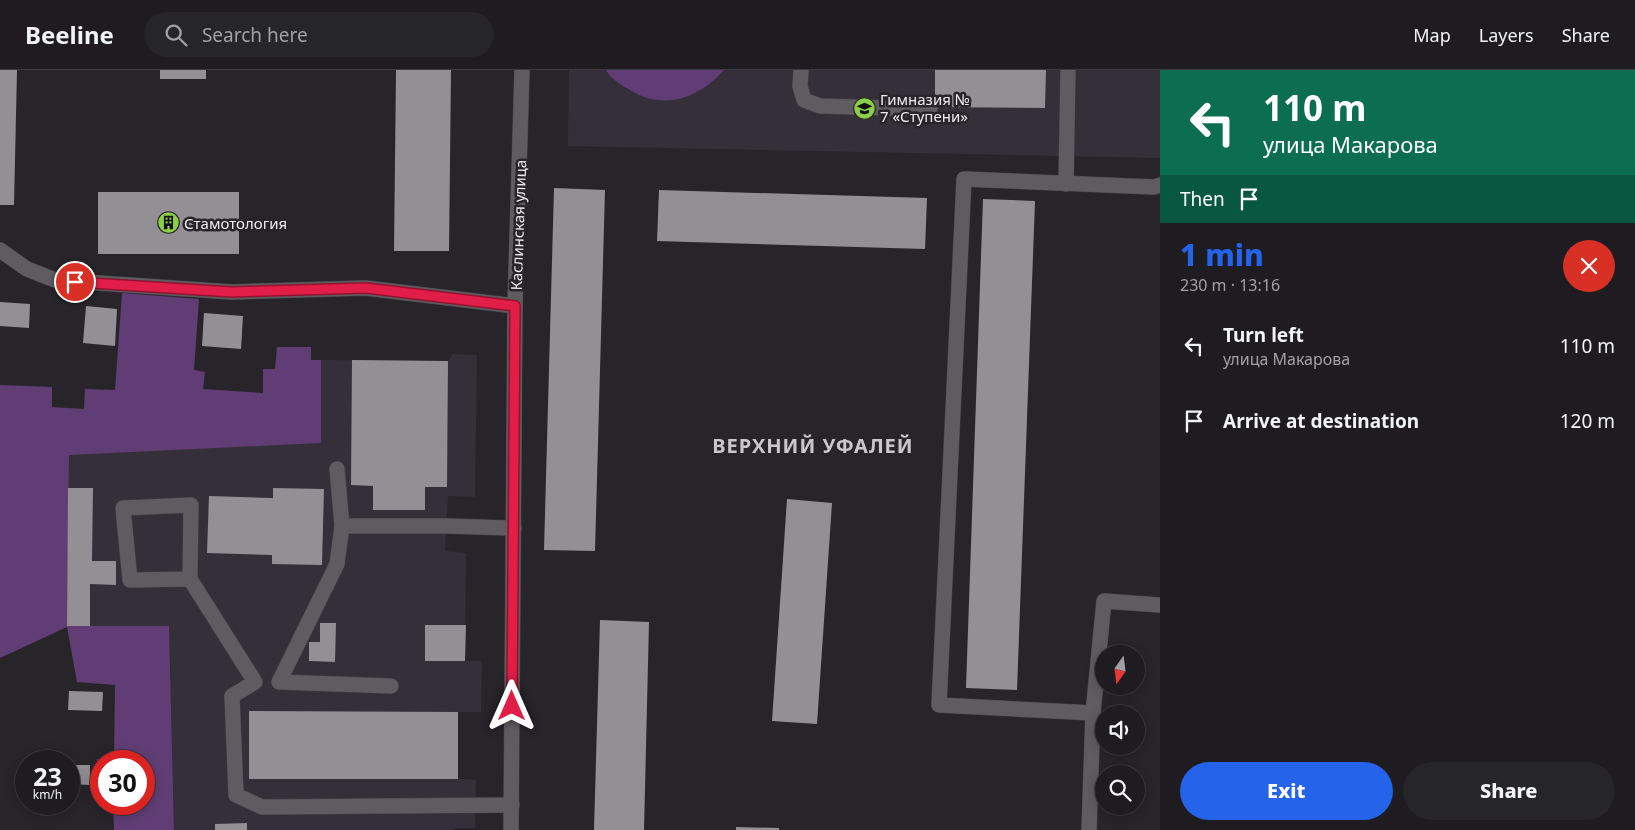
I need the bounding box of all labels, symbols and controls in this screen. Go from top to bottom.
search box [144,12,494,57]
text: Beeline [25,18,114,51]
icon: search [162,21,190,49]
text: Search here [202,22,308,48]
text: Map [1413,23,1451,47]
text: Layers [1479,23,1534,47]
text: Share [1562,23,1610,47]
text: 110 m [1263,84,1366,131]
place label: Гимназия № 7 «Ступени» [880,89,970,126]
icon: left [1180,90,1245,155]
school or university icon: Гимназия № 7 «Ступени» [852,96,876,120]
text: улица Макарова [1263,129,1438,159]
street label: Каслинская улица [506,159,530,291]
icon: arrive [1235,185,1263,213]
text: Then [1180,186,1225,212]
building icon: Стамотология [156,211,180,235]
place label: Стамотология [184,213,287,233]
text: 1 min [1180,234,1264,275]
button: close [1563,240,1615,292]
pin [54,261,96,303]
icon: arrive [61,268,89,296]
text: 230 m · 13:16 [1180,274,1280,296]
text: Turn left [1223,322,1304,348]
icon: left [1180,332,1208,360]
text: 110 m [1560,333,1615,359]
text: улица Макарова [1223,348,1350,370]
icon: arrive [1180,407,1208,435]
text: Arrive at destination [1223,408,1419,434]
text: 120 m [1560,408,1615,434]
district label: ВЕРХНИЙ УФАЛЕЙ [712,432,914,459]
north arrow [1095,645,1145,695]
map controls [1095,645,1145,815]
position arrow [485,679,537,731]
button: sound [1095,705,1145,755]
speed limit sign: 30 [90,750,155,815]
text: 23 [33,759,62,793]
button: Exit [1180,762,1393,820]
button: Share [1403,762,1615,820]
button: search [1095,765,1145,815]
text: km/h [33,786,62,803]

